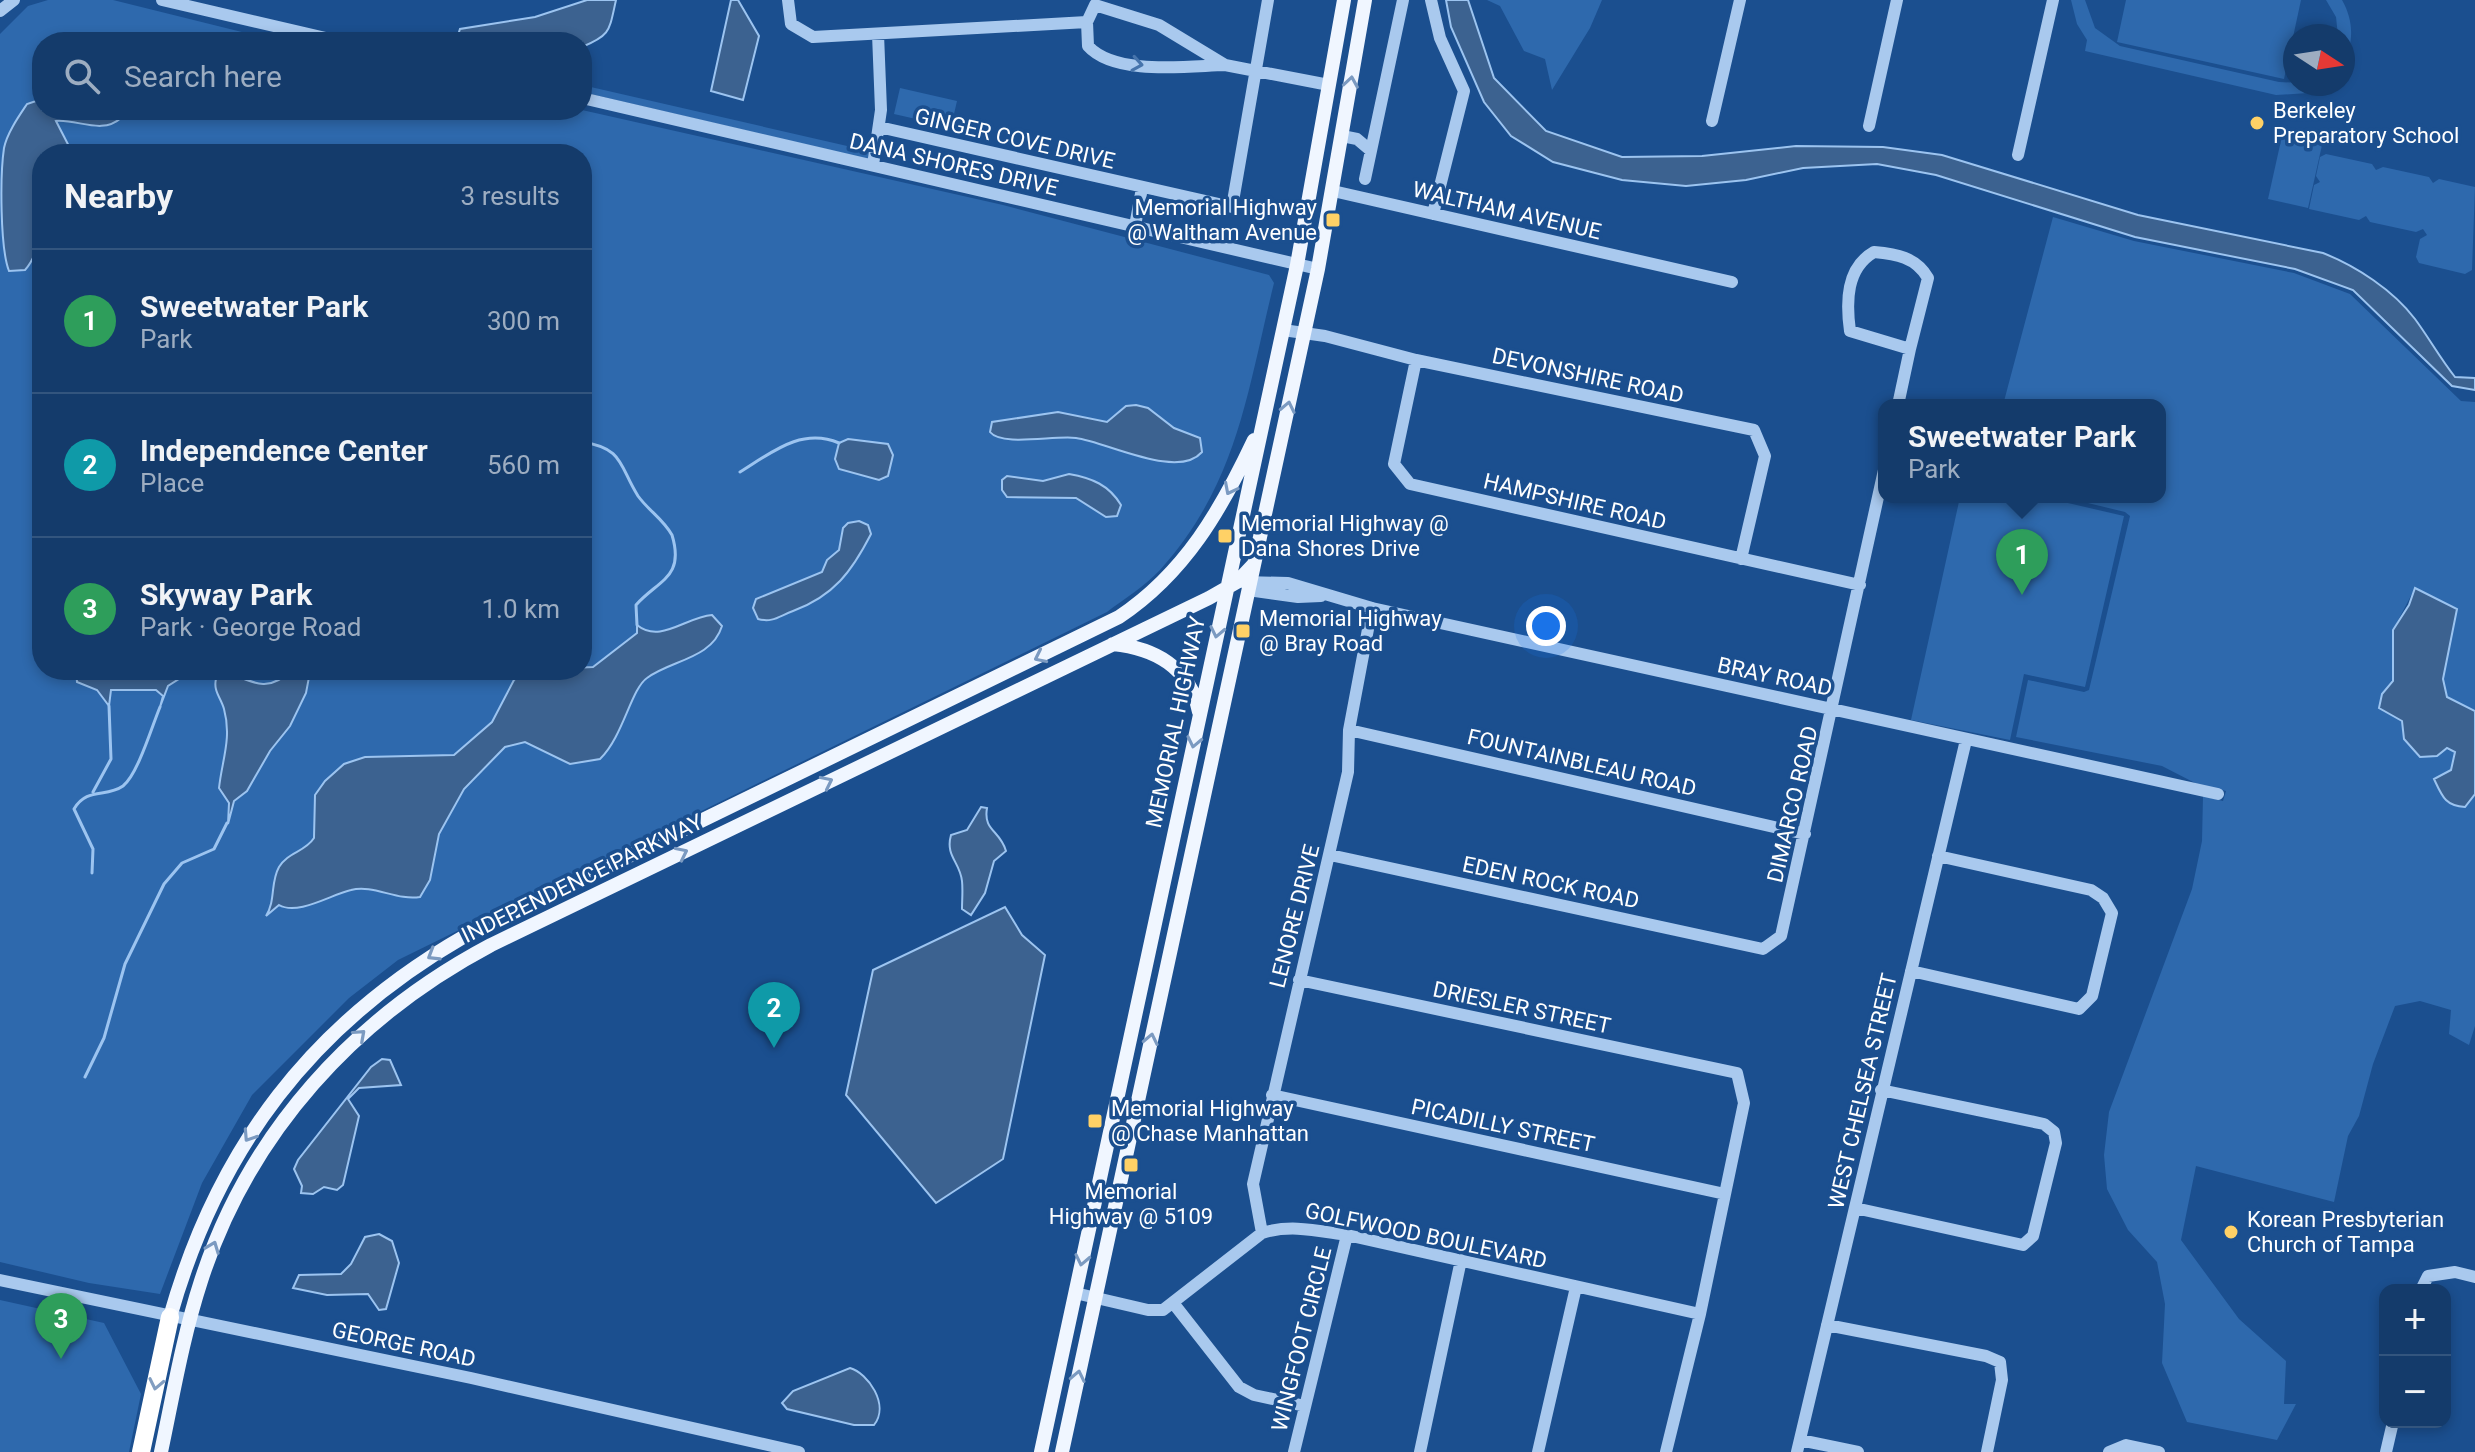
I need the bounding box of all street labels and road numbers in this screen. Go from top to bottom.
street label: GINGER COVE DRIVE [912,103,1117,174]
street label: DANA SHORES DRIVE [847,128,1061,201]
street label: WALTHAM AVENUE [1410,177,1604,244]
street label: DEVONSHIRE ROAD [1490,343,1686,408]
street label: HAMPSHIRE ROAD [1481,468,1669,535]
street label: MEMORIAL HIGHWAY [1141,613,1210,830]
street label: BRAY ROAD [1715,652,1834,701]
street label: DIMARCO ROAD [1762,723,1823,885]
street label: FOUNTAINBLEAU ROAD [1465,724,1699,801]
street label: INDEPENDENCE PARKWAY [457,809,708,948]
street label: LENORE DRIVE [1265,842,1324,991]
street label: EDEN ROCK ROAD [1460,852,1642,913]
street label: WEST CHELSEA STREET [1823,971,1902,1211]
street label: DRIESLER STREET [1431,976,1613,1039]
street label: PICADILLY STREET [1409,1094,1597,1157]
street label: GOLFWOOD BOULEVARD [1303,1198,1549,1273]
street label: WINGFOOT CIRCLE [1266,1244,1336,1434]
street label: GEORGE ROAD [330,1317,478,1372]

